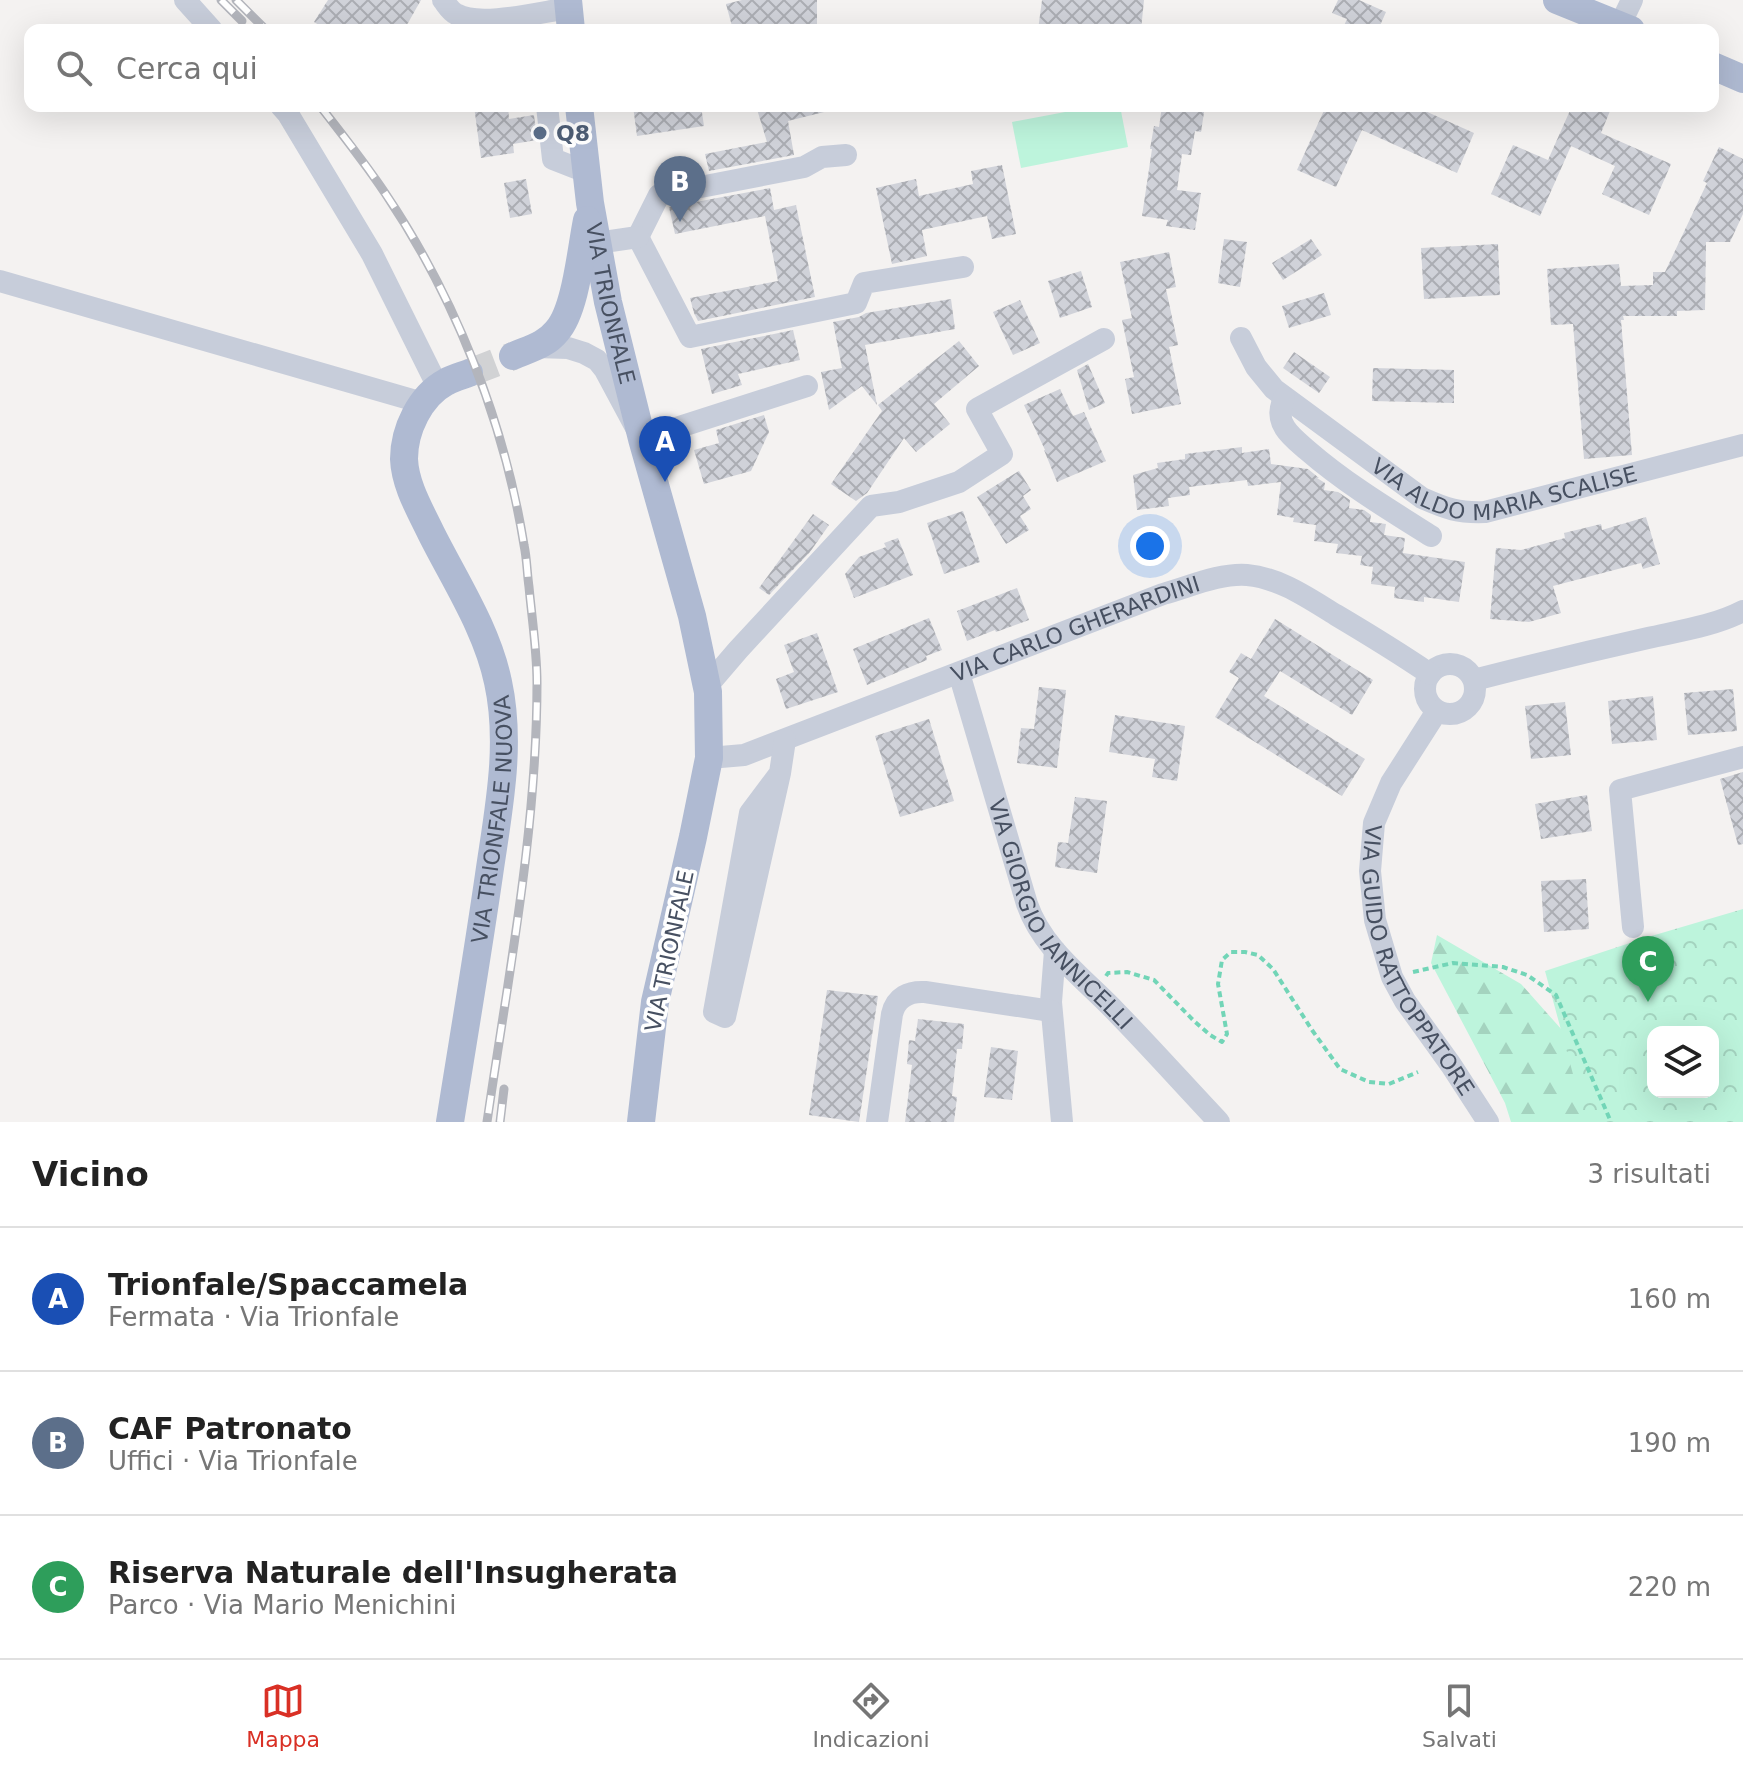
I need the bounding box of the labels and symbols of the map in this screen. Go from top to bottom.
place label: Q8 [556,121,590,146]
marker: Q8 [531,124,549,142]
pin: B [654,156,706,222]
street label: VIA TRIONFALE [581,221,640,387]
pin: A [639,416,691,482]
street label: VIA ALDO MARIA SCALISE [1365,442,1647,484]
text: VIA ALDO MARIA SCALISE [1366,453,1640,525]
your location [1130,526,1170,566]
street label: VIA CARLO GHERARDINI [948,571,1203,687]
street label: VIA TRIONFALE NUOVA [467,694,517,945]
street label: VIA GIORGIO IANNICELLI [984,796,1138,1034]
street label: VIA GUIDO RATTOPPATORE [1357,824,1479,1100]
street label: VIA TRIONFALE [640,868,699,1034]
pin: C [1622,936,1674,1002]

